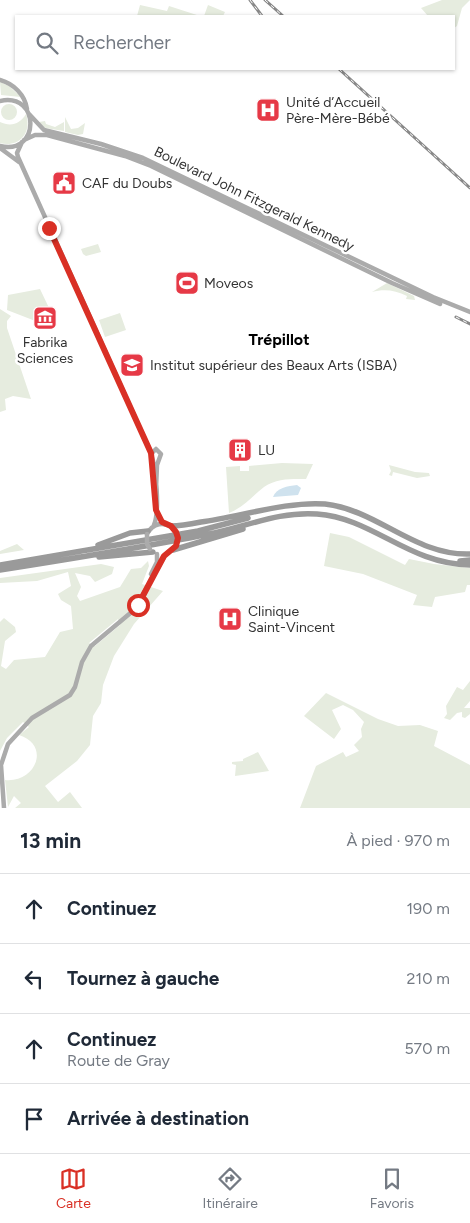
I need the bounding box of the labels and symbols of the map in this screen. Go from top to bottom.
place label: Unité d’Accueil Père-Mère-Bébé [286,94,390,127]
hospital icon: Unité d’Accueil Père-Mère-Bébé [255,97,281,123]
street label: Boulevard John Fitzgerald Kennedy [151,143,357,255]
public building icon: CAF du Doubs [51,170,77,196]
place label: CAF du Doubs [82,175,172,192]
route end [38,217,61,240]
sports icon: Moveos [174,270,200,296]
place label: Moveos [204,275,253,292]
museum icon: Fabrika Sciences [32,305,58,331]
district label: Trépillot [248,330,310,349]
place label: Fabrika Sciences [17,334,73,367]
school or university icon: Institut supérieur des Beaux Arts (ISBA) [119,352,145,378]
place label: Institut supérieur des Beaux Arts (ISBA) [150,357,397,374]
building icon: LU [227,437,253,463]
place label: LU [258,442,275,459]
route start [127,594,150,617]
place label: Clinique Saint-Vincent [248,603,335,636]
hospital icon: Clinique Saint-Vincent [217,606,243,632]

